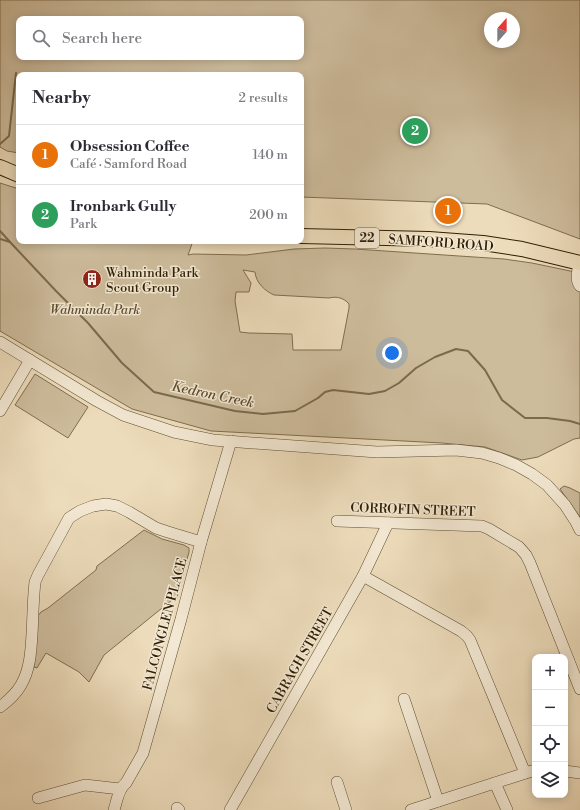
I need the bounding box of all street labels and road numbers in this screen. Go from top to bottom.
road number: 22 [355,228,379,248]
street label: SAMFORD ROAD [388,231,494,255]
street label: CORROFIN STREET [350,500,476,520]
street label: FALCONGLEN PLACE [140,556,190,692]
street label: CABRAGH STREET [263,605,337,716]

